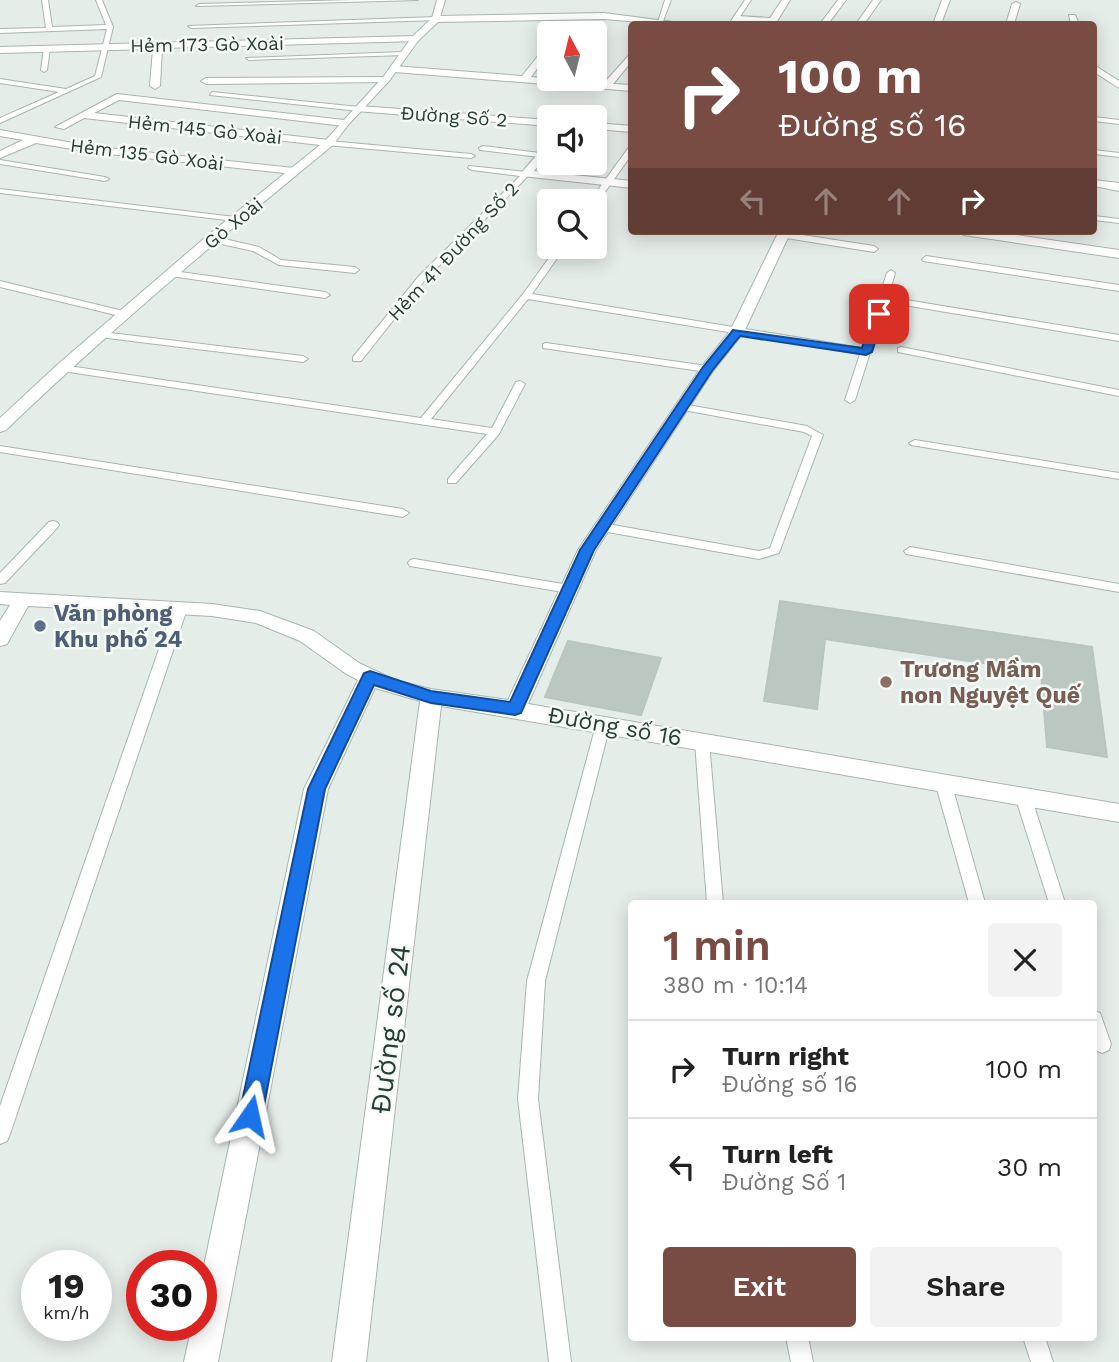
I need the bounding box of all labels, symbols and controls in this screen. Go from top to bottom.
north arrow [537,21,607,91]
map controls [537,21,607,259]
street label: Hẻm 173 Gò Xoài [130,32,284,57]
text: 100 m [778,47,922,105]
icon: right [663,49,754,140]
street label: Đường Số 2 [400,101,508,132]
button: sound [537,105,607,175]
text: Đường số 16 [778,106,967,144]
street label: Hẻm 145 Gò Xoài [127,110,283,149]
street label: Hẻm 135 Gò Xoài [69,134,225,175]
street label: Hẻm 41 Đường Số 2 [383,177,524,325]
icon: left [734,182,772,220]
icon: ahead [807,182,845,220]
icon: ahead [880,182,918,220]
icon: right [953,182,991,220]
button: search [537,189,607,259]
street label: Gò Xoài [199,193,268,254]
pin [849,284,909,344]
icon: arrive [860,295,898,333]
place label: Văn phòng Khu phố 24 [54,600,182,653]
marker: Văn phòng Khu phố 24 [32,618,48,634]
place label: Trương Mầm non Nguyệt Quế [900,656,1082,709]
marker: Trương Mầm non Nguyệt Quế [878,674,894,690]
street label: Đường số 16 [546,701,684,752]
text: 1 min [663,921,771,970]
button: close [988,923,1062,997]
street label: Đường số 24 [364,943,417,1116]
text: 380 m · 10:14 [663,972,808,999]
text: Turn right [722,1041,849,1071]
icon: right [663,1050,701,1088]
text: 100 m [986,1054,1062,1084]
text: Đường số 16 [722,1071,858,1098]
position arrow [213,1079,287,1153]
text: Turn left [722,1139,833,1169]
icon: left [663,1148,701,1186]
text: 30 m [997,1152,1062,1182]
text: Đường Số 1 [722,1169,846,1196]
button: Exit [663,1247,856,1327]
button: Share [870,1247,1062,1327]
speed limit sign: 30 [126,1250,217,1341]
text: 19 [48,1265,85,1307]
text: km/h [43,1302,90,1323]

